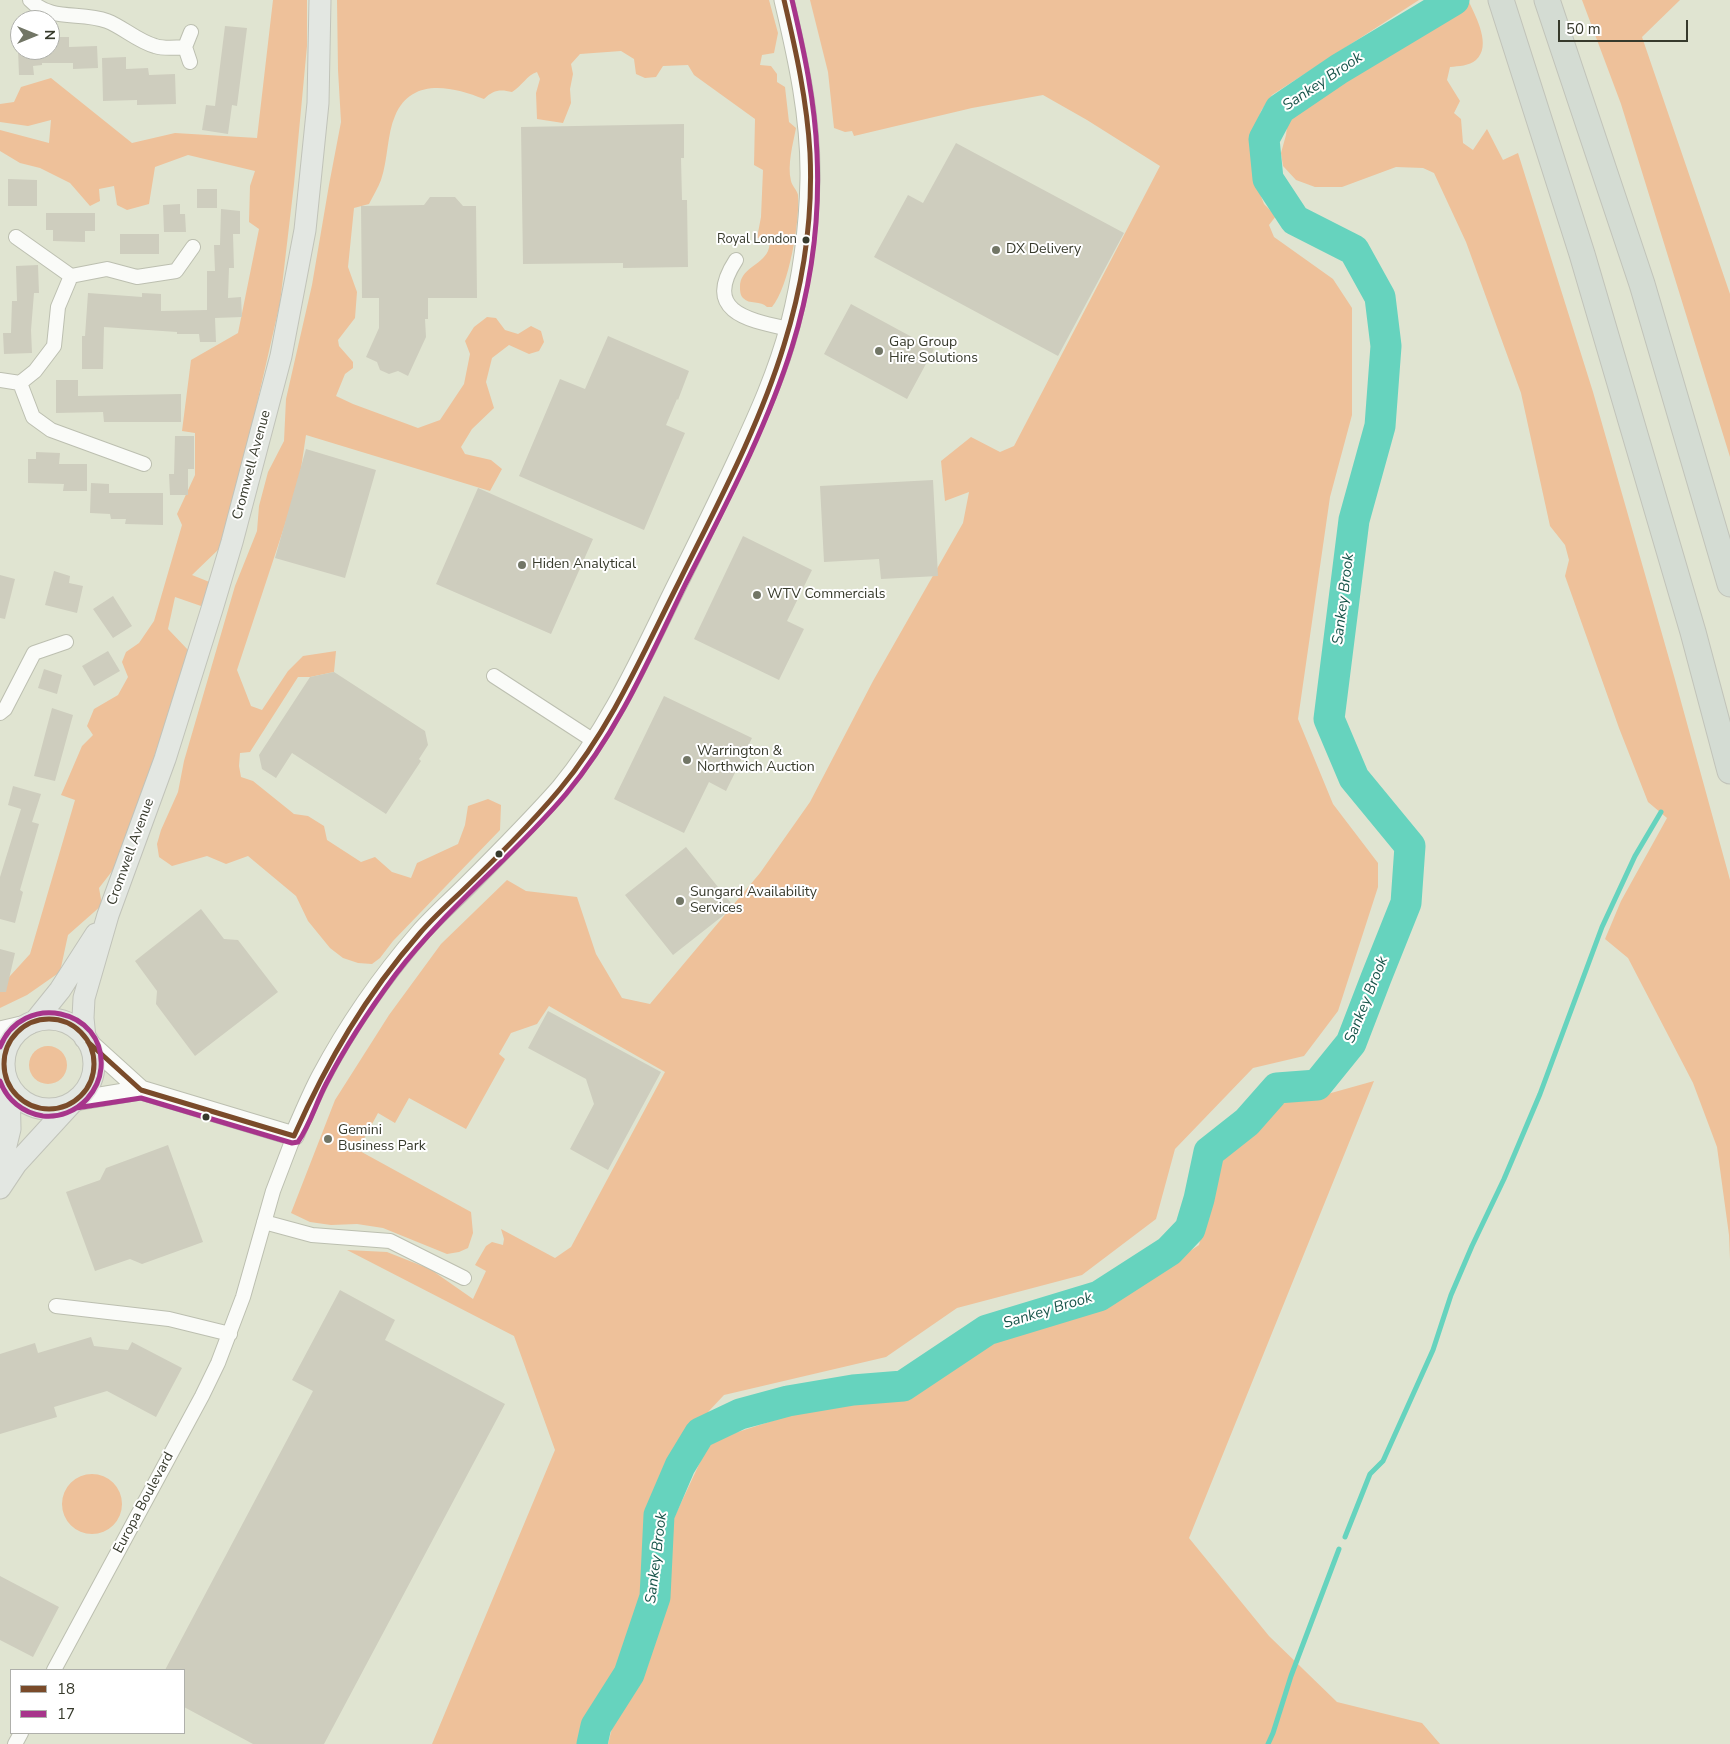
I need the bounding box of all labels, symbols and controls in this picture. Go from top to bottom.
north arrow [10,10,60,60]
scale bar [1560,10,1690,42]
text: 50 m [1566,19,1601,39]
text: N [40,30,59,40]
water label: Sankey Brook [1280,49,1366,115]
place label: Royal London [717,232,797,248]
marker: Royal London [801,235,811,245]
place label: DX Delivery [1006,242,1081,258]
marker: DX Delivery [990,244,1002,256]
place label: Gap Group Hire Solutions [889,335,978,368]
marker: Gap Group Hire Solutions [873,345,885,357]
street label: Cromwell Avenue [229,408,275,522]
water label: Sankey Brook [1329,552,1359,646]
place label: Hiden Analytical [532,557,636,573]
marker: Hiden Analytical [516,559,528,571]
place label: WTV Commercials [767,587,885,603]
marker: WTV Commercials [751,589,763,601]
place label: Warrington & Northwich Auction [697,744,815,776]
marker: Warrington & Northwich Auction [681,754,693,766]
street label: Cromwell Avenue [104,796,158,908]
unlabelled marker [494,849,504,859]
place label: Sungard Availability Services [690,885,817,918]
marker: Sungard Availability Services [674,895,686,907]
water label: Sankey Brook [1341,954,1393,1046]
unlabelled marker [201,1112,211,1122]
place label: Gemini Business Park [338,1123,426,1156]
marker: Gemini Business Park [322,1133,334,1145]
water label: Sankey Brook [1001,1289,1095,1333]
street label: Europa Boulevard [110,1450,178,1556]
water label: Sankey Brook [642,1511,672,1605]
legend [10,1669,185,1734]
text: 18 [57,1679,75,1699]
text: 17 [57,1704,75,1724]

